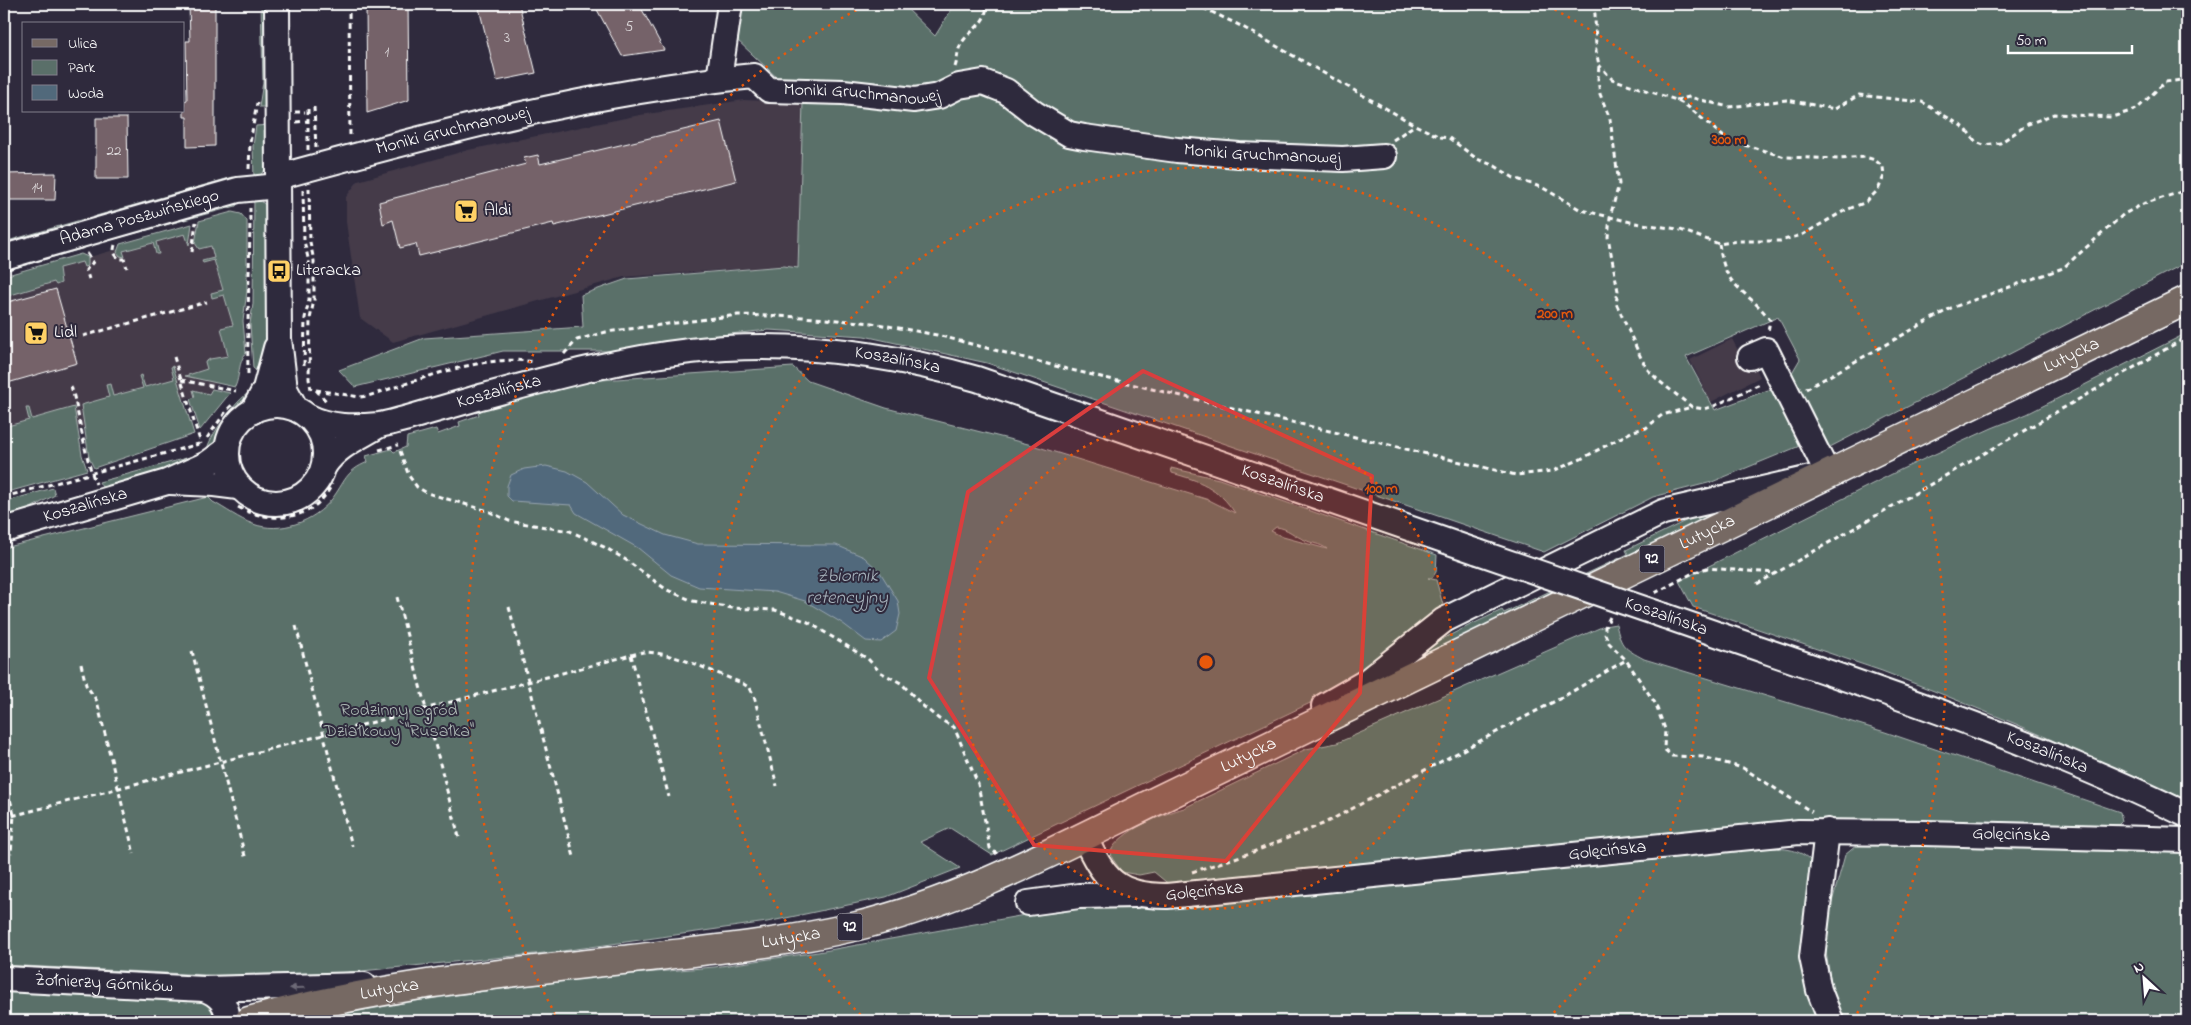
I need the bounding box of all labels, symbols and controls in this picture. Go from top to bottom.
house number: 5 [625,16,634,38]
legend [22,22,185,112]
scale bar [2008,22,2132,54]
house number: 3 [504,27,510,49]
text: 50 m [2016,30,2047,52]
text: Ulica [68,33,97,55]
house number: 1 [385,41,390,63]
text: Park [68,57,96,79]
street label: Moniki Gruchmanowej [783,77,942,113]
text: Woda [68,83,104,105]
street label: Moniki Gruchmanowej [373,100,533,163]
text: 300 m [1711,129,1747,151]
street label: Moniki Gruchmanowej [1183,138,1342,172]
house number: 22 [107,140,122,162]
house number: 14 [32,177,42,199]
street label: Adama Poszwińskiego [57,183,222,253]
supermarket icon: Aldi [453,198,479,224]
place label: Aldi [484,198,511,224]
bus stop icon: Literacka [266,258,292,284]
place label: Literacka [296,258,361,284]
text: 200 m [1536,303,1573,325]
supermarket icon: Lidl [23,320,49,346]
place label: Lidl [54,320,77,346]
street label: Lutycka [2040,331,2104,381]
street label: Koszalińska [853,340,943,382]
street label: Koszalińska [454,368,544,416]
street label: Koszalińska [1237,458,1328,511]
text: 100 m [1364,478,1398,500]
street label: Koszalińska [40,481,131,531]
street label: Lutycka [1675,508,1740,558]
road number: 92 [1640,546,1664,572]
water label: Zbiornik retencyjny [806,563,888,612]
street label: Koszalińska [1621,591,1711,643]
centre of rings [1197,653,1215,671]
park label: Rodzinny Ogród Działkowy "Rusałka" [323,698,474,745]
street label: Koszalińska [2002,725,2092,781]
street label: Lutycka [1217,731,1281,780]
street label: Golęcińska [1972,821,2051,849]
street label: Golęcińska [1567,835,1648,868]
street label: Golęcińska [1164,875,1245,909]
road number: 92 [838,914,862,940]
street label: Lutycka [760,921,823,956]
north arrow [2118,952,2168,1002]
text: N [2130,956,2148,979]
street label: Żołnierzy Górników [34,968,174,1000]
street label: Lutycka [358,972,421,1008]
one-way arrow [288,984,304,992]

